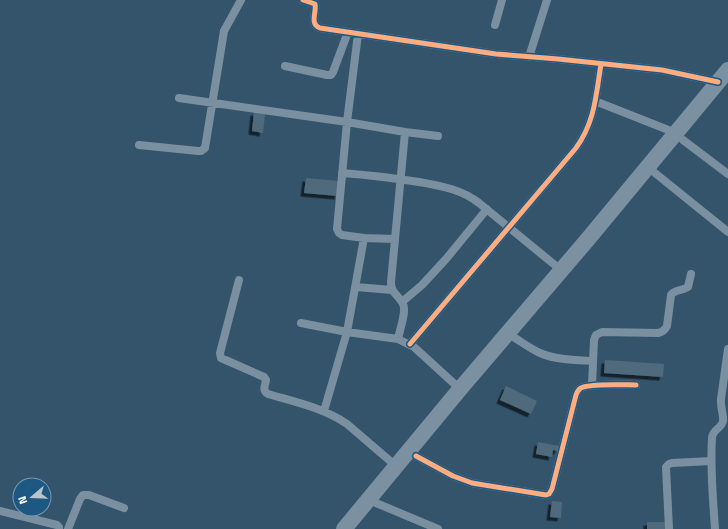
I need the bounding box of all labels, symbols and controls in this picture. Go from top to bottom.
north arrow [12,477,52,517]
text: N [14,494,31,506]

